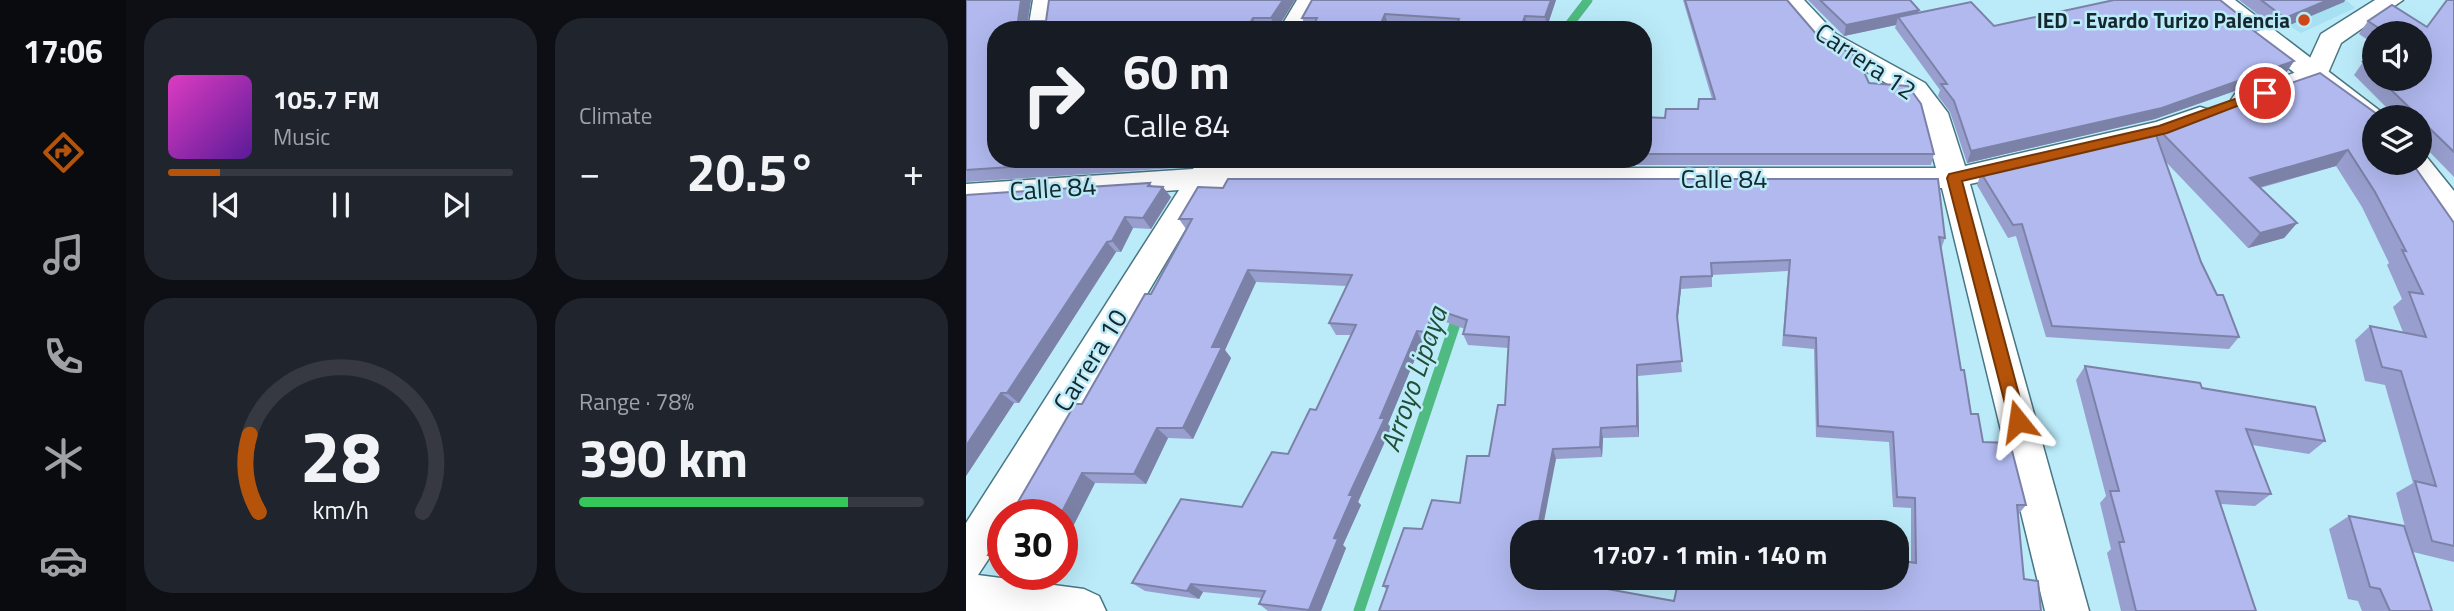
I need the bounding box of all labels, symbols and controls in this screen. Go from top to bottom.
place label: IED - Evardo Turizo Palencia [2037,4,2290,36]
marker: IED - Evardo Turizo Palencia [2296,12,2312,28]
street label: Carrera 12 [1807,13,1925,109]
map controls [2362,21,2432,175]
button: sound [2362,21,2432,91]
text: 17:06 [23,27,103,75]
text: 60 m [1123,33,1230,108]
icon: right [1008,49,1099,140]
pin [2235,63,2295,123]
icon: arrive [2246,74,2284,112]
text: 105.7 FM [273,80,380,119]
text: Climate [579,98,652,133]
text: Calle 84 [1123,101,1230,149]
button: layers [2362,105,2432,175]
text: Music [273,119,330,154]
icon: directions [39,128,88,177]
text: 20.5° [687,132,816,211]
text: − [579,143,600,201]
text: + [903,143,924,201]
street label: Calle 84 [1680,159,1768,198]
street label: Calle 84 [1008,166,1098,210]
icon: previous [207,186,245,224]
icon: pause [322,186,360,224]
icon: next [437,186,475,224]
icon: music [39,230,88,279]
water label: Arroyo Lipaya [1368,299,1459,457]
street label: Carrera 10 [1043,301,1137,419]
icon: phone [39,332,88,381]
text: Range · 78% [579,384,694,419]
position arrow [1981,384,2055,458]
text: 28 [300,400,381,510]
text: 390 km [579,418,748,497]
icon: climate [39,434,88,483]
text: km/h [312,490,369,528]
speed limit sign: 30 [987,499,1078,590]
text: 17:07 · 1 min · 140 m [1592,535,1827,574]
icon: car [39,536,88,585]

